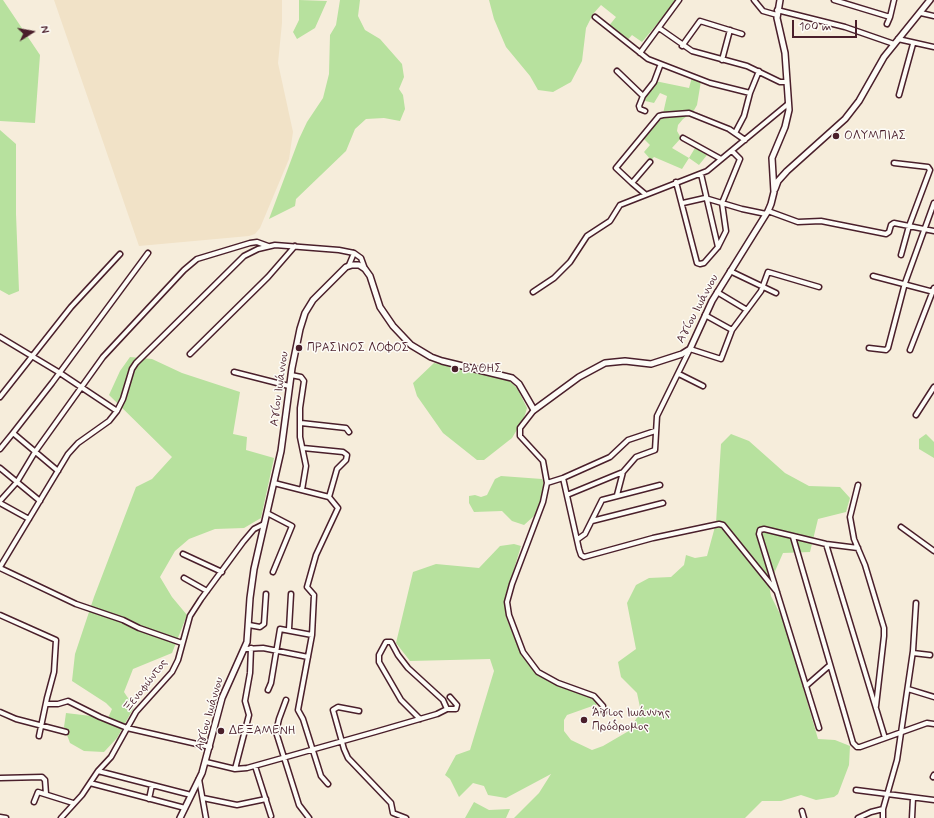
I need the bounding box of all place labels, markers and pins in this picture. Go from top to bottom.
place label: ΟΛΥΜΠΙΑΣ [844,129,906,143]
marker: ΟΛΥΜΠΙΑΣ [831,131,841,141]
place label: ΠΡΑΣΙΝΟΣ ΛΟΦΟΣ [307,341,409,355]
marker: ΠΡΑΣΙΝΟΣ ΛΟΦΟΣ [294,343,304,353]
place label: ΒΑΘΗΣ [463,362,502,376]
marker: ΒΑΘΗΣ [450,364,460,374]
place label: Άγιος Ιωάννης Πρόδρομος [592,706,670,734]
marker: Άγιος Ιωάννης Πρόδρομος [579,715,589,725]
place label: ΔΕΞΑΜΕΝΗ [229,724,296,738]
marker: ΔΕΞΑΜΕΝΗ [216,726,226,736]

